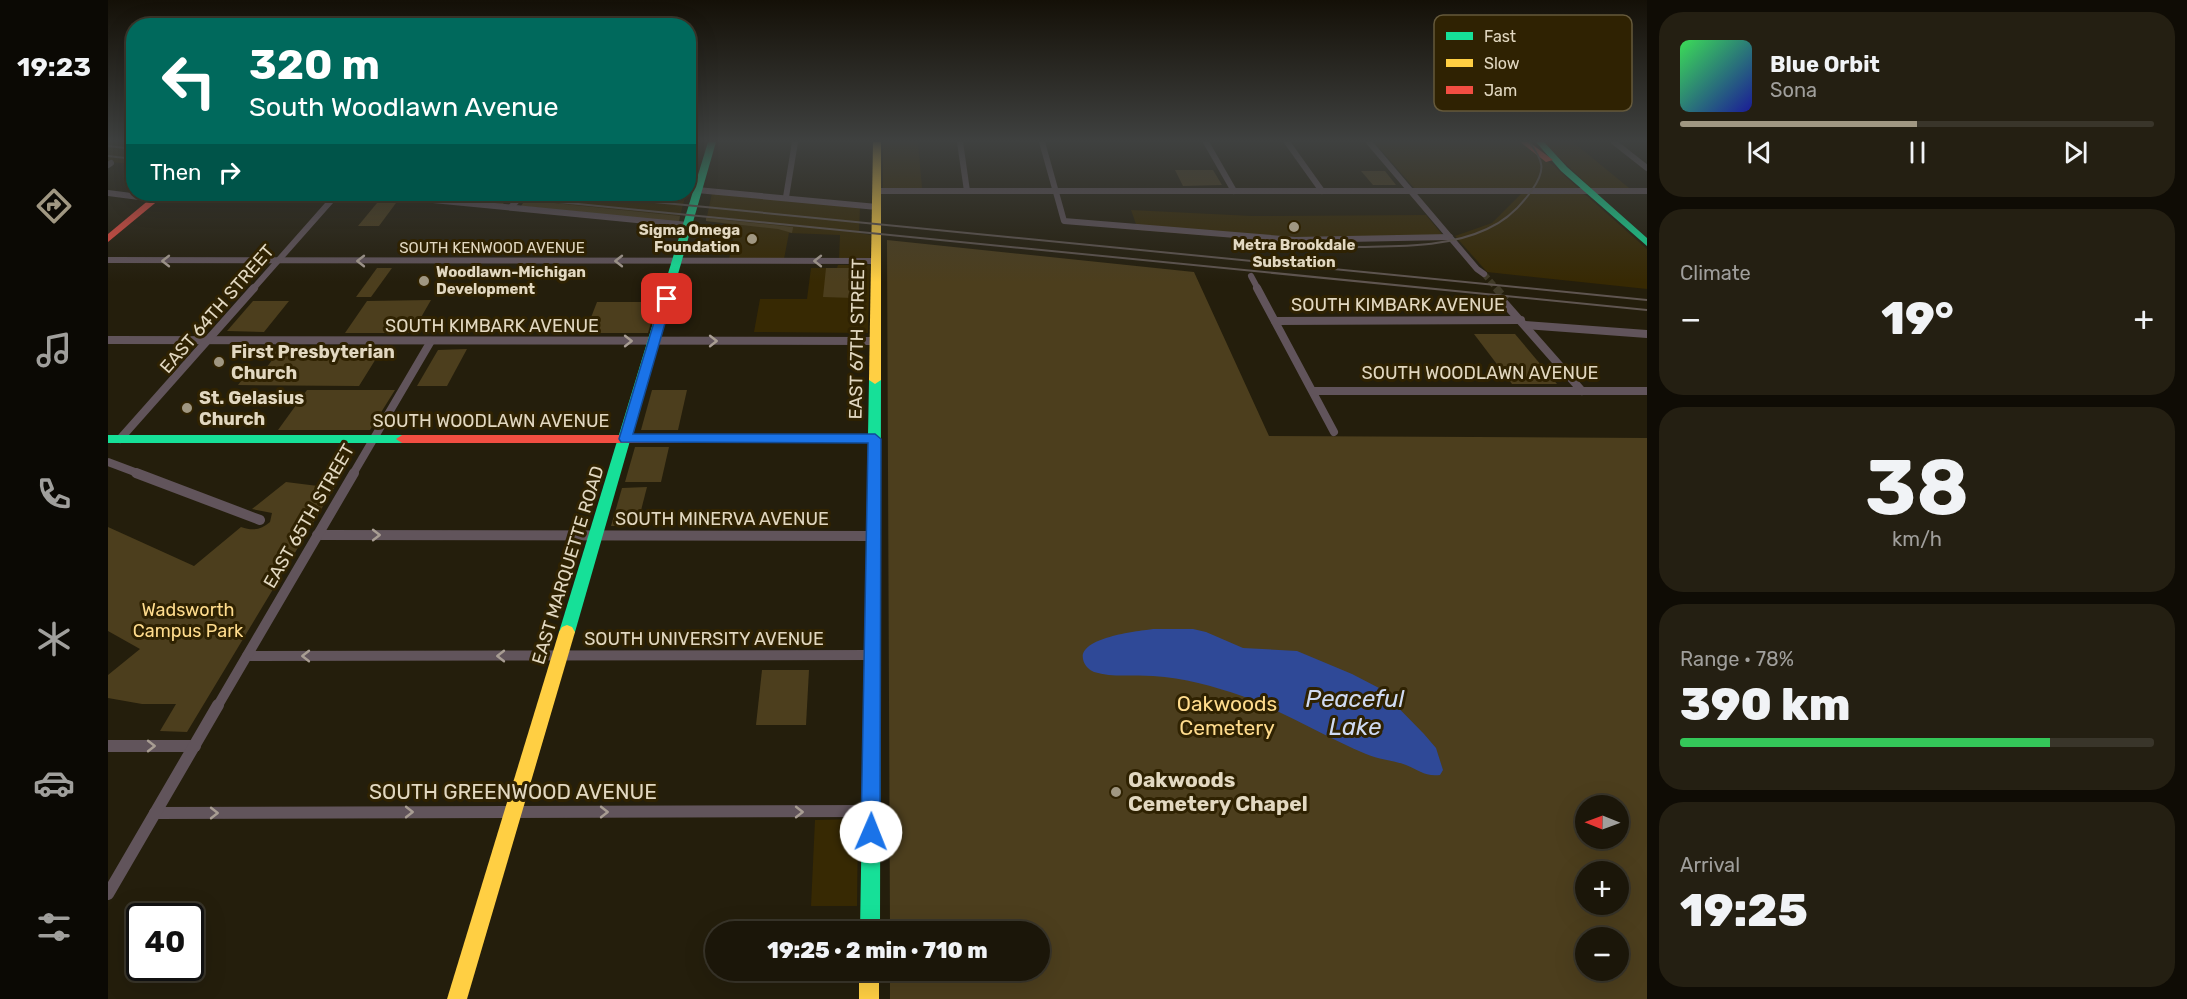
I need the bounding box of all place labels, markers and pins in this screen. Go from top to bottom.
marker: Metra Brookdale Substation [1287,220,1301,234]
place label: Sigma Omega Foundation [639,221,740,256]
marker: Sigma Omega Foundation [745,232,759,246]
place label: Metra Brookdale Substation [1233,236,1355,271]
place label: Woodlawn-Michigan Development [436,263,586,298]
pin [641,273,692,324]
marker: Woodlawn-Michigan Development [417,274,431,288]
place label: First Presbyterian Church [231,341,395,384]
marker: First Presbyterian Church [212,355,226,369]
place label: St. Gelasius Church [199,387,304,430]
marker: St. Gelasius Church [180,401,194,415]
place label: Oakwoods Cemetery Chapel [1128,767,1308,816]
marker: Oakwoods Cemetery Chapel [1109,785,1123,799]

